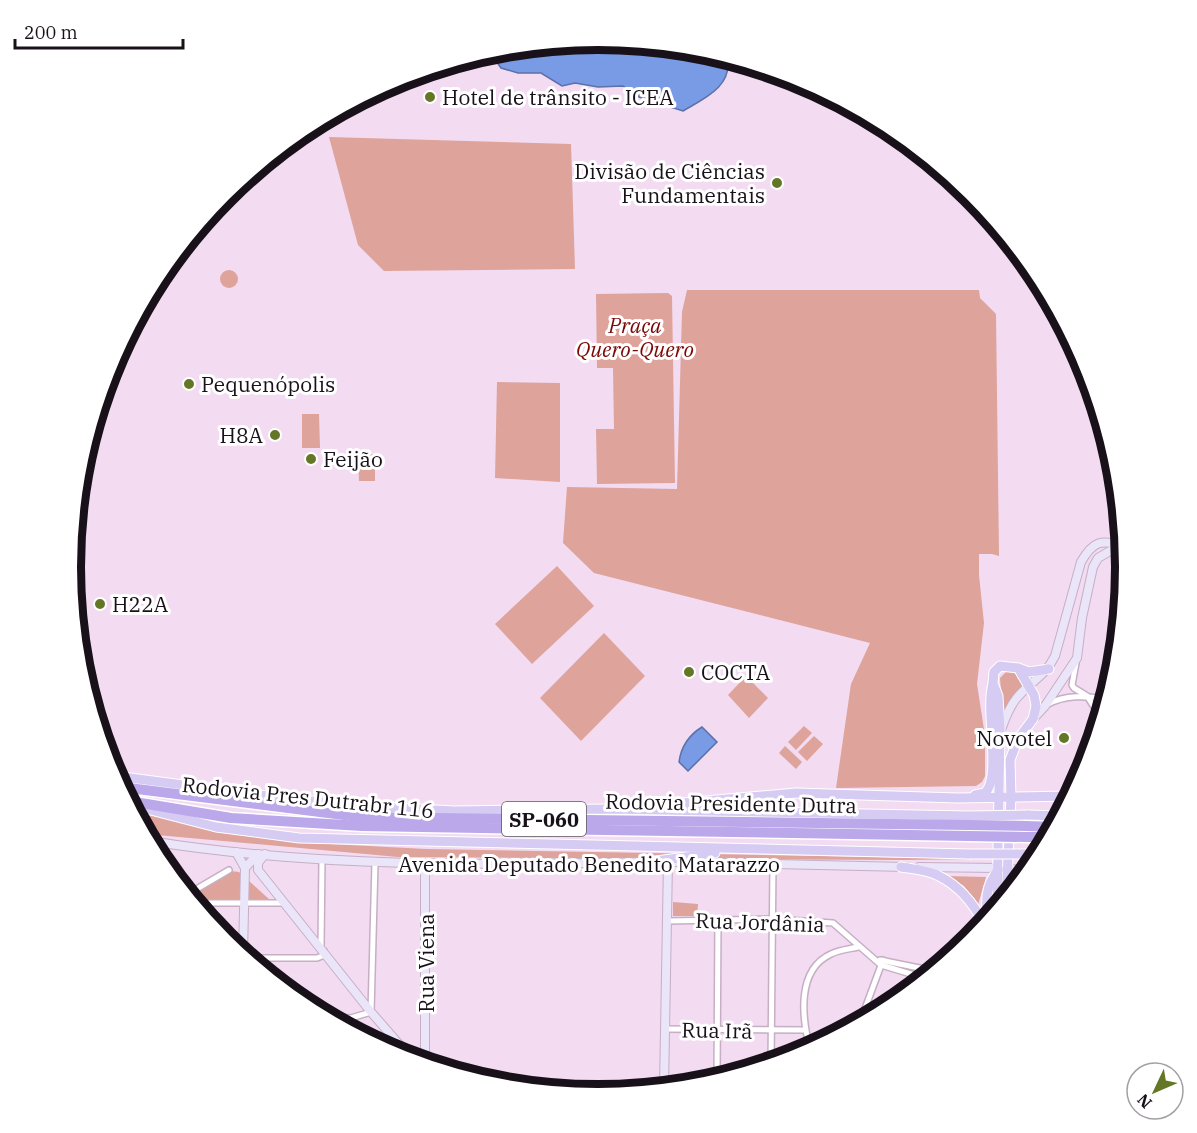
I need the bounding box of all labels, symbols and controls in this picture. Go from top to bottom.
scale bar [15,12,183,50]
text: 200 m [24,21,78,44]
place label: Hotel de trânsito - ICEA [442,83,674,111]
marker: Hotel de trânsito - ICEA [423,90,437,104]
place label: Divisão de Ciências Fundamentais [574,157,765,209]
marker: Divisão de Ciências Fundamentais [770,176,784,190]
park label: Praça Quero-Quero [576,311,694,363]
place label: Pequenópolis [201,370,335,398]
marker: Pequenópolis [182,377,196,391]
place label: H8A [219,421,264,449]
marker: H8A [268,428,282,442]
place label: Feijão [323,445,383,473]
marker: Feijão [304,452,318,466]
place label: H22A [112,590,169,618]
marker: H22A [93,597,107,611]
place label: COCTA [701,658,771,686]
marker: COCTA [682,665,696,679]
place label: Novotel [976,724,1052,752]
marker: Novotel [1057,731,1071,745]
street label: Rodovia Pres Dutrabr 116 [181,770,435,824]
street label: Rodovia Presidente Dutra [605,787,857,819]
road number: SP-060 [502,802,586,836]
street label: Avenida Deputado Benedito Matarazzo [398,850,780,878]
street label: Rua Jordânia [695,906,825,938]
street label: Rua Viena [412,913,440,1013]
street label: Rua Irã [681,1015,753,1045]
north arrow [1125,1061,1185,1121]
text: N [1133,1090,1156,1113]

